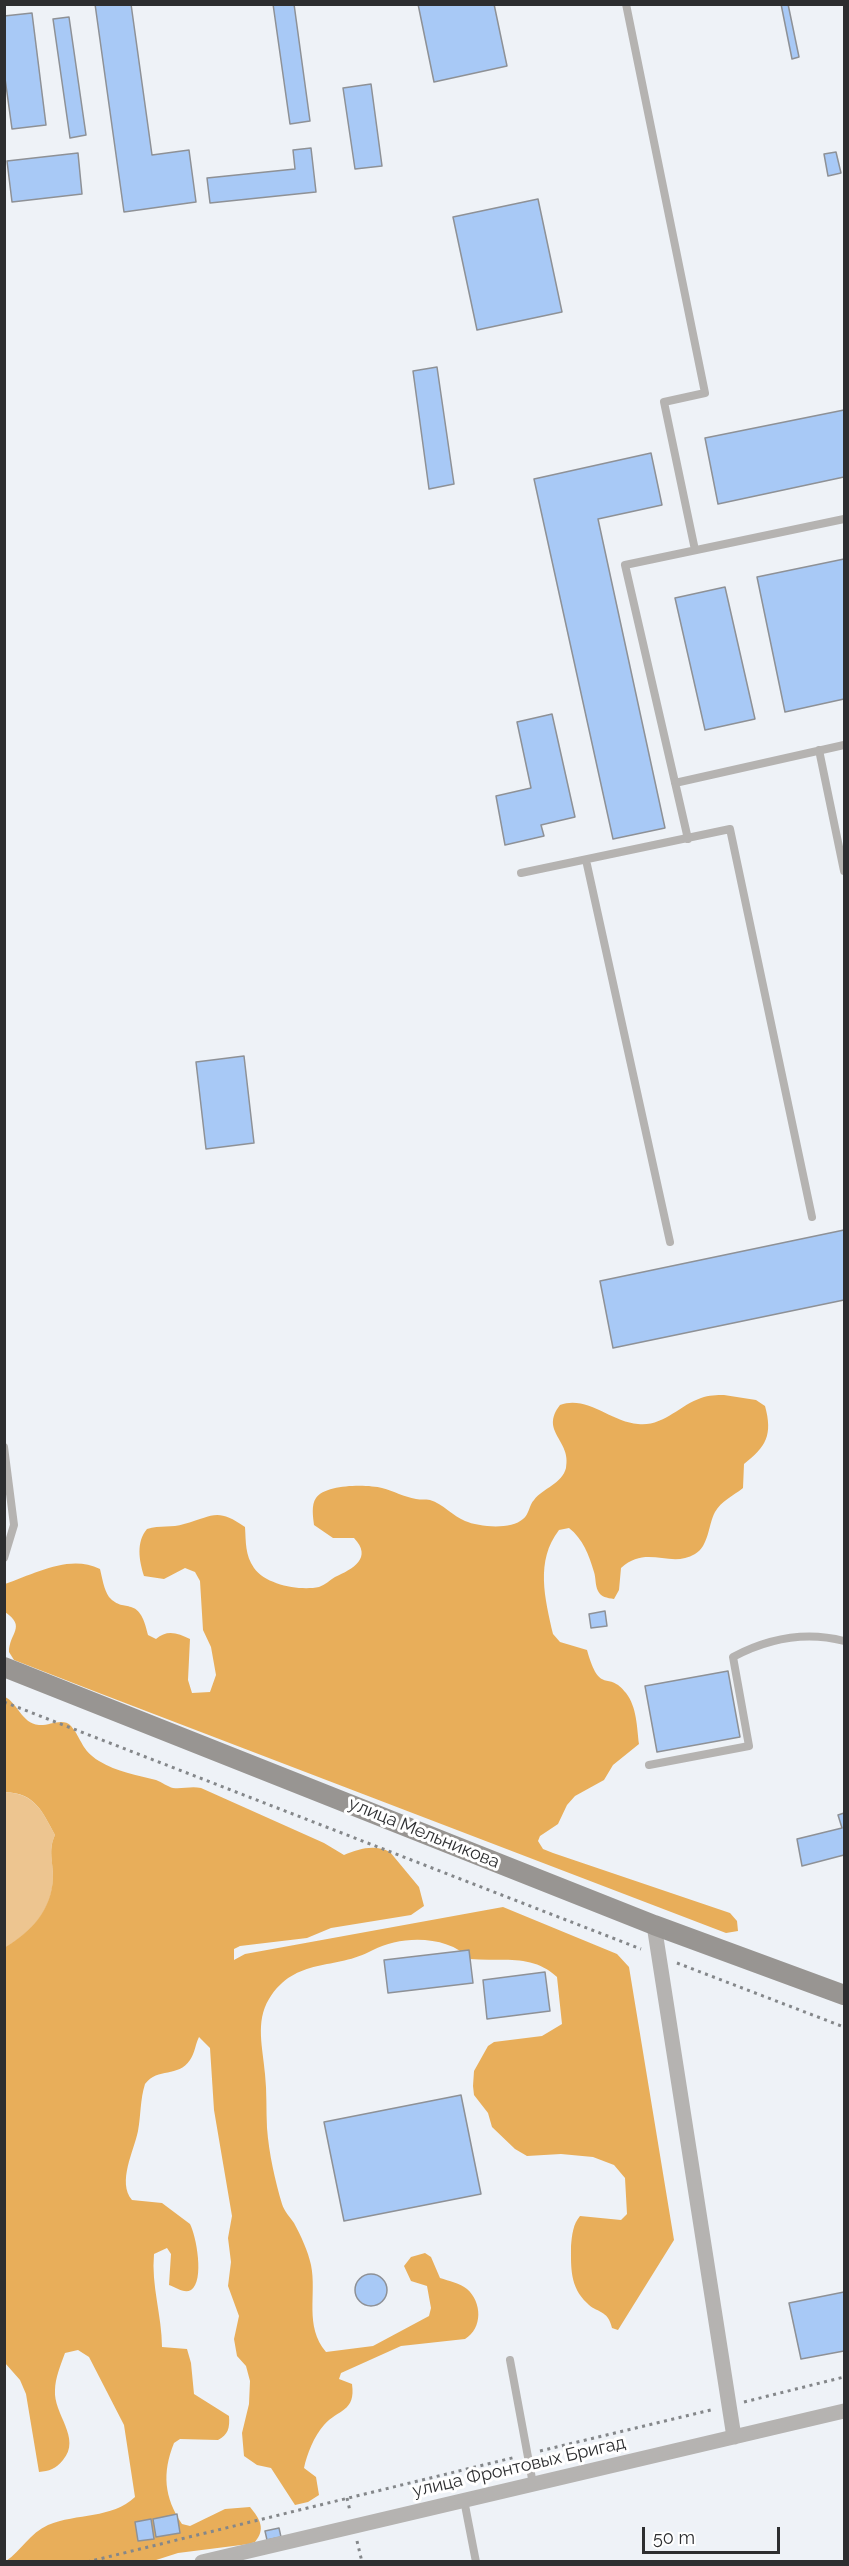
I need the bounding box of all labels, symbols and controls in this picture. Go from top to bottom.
street label: улица Мельникова [345,1793,503,1873]
street label: улица Фронтовых Бригад [410,2432,628,2502]
scale bar [645,2515,783,2553]
text: 50 m [653,2527,695,2548]

